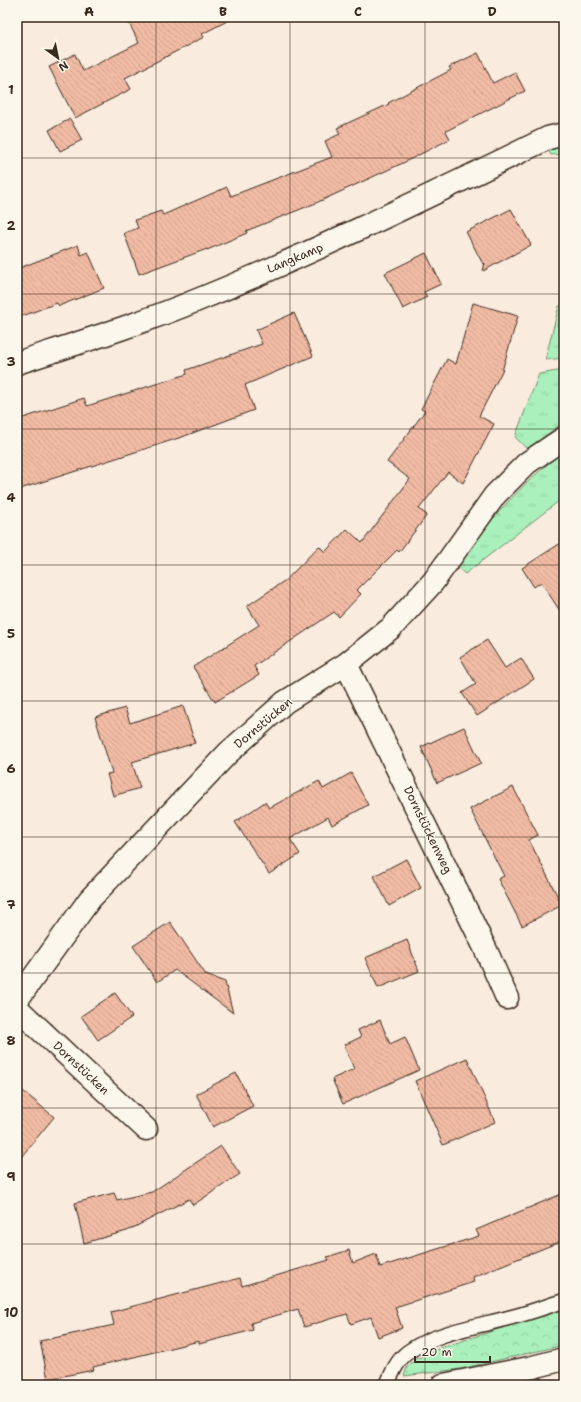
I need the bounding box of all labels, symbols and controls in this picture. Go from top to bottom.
text: A [84,3,94,20]
text: B [219,3,227,20]
text: C [354,3,362,20]
text: D [487,3,497,20]
north arrow [38,38,78,78]
text: N [55,57,71,75]
text: 1 [8,81,14,98]
text: 2 [6,217,16,234]
street label: Langkamp [264,239,326,277]
text: 3 [6,353,16,370]
text: 4 [6,489,16,506]
text: 5 [7,625,15,642]
street label: Dornstücken [231,694,295,752]
text: 6 [6,760,16,777]
street label: Dornstückenweg [400,784,456,876]
text: 7 [6,896,16,913]
text: 8 [6,1032,16,1049]
street label: Dornstücken [49,1038,113,1098]
text: 9 [6,1168,16,1185]
text: 10 [4,1304,18,1321]
scale bar [415,1338,490,1364]
text: 20 m [421,1344,452,1360]

